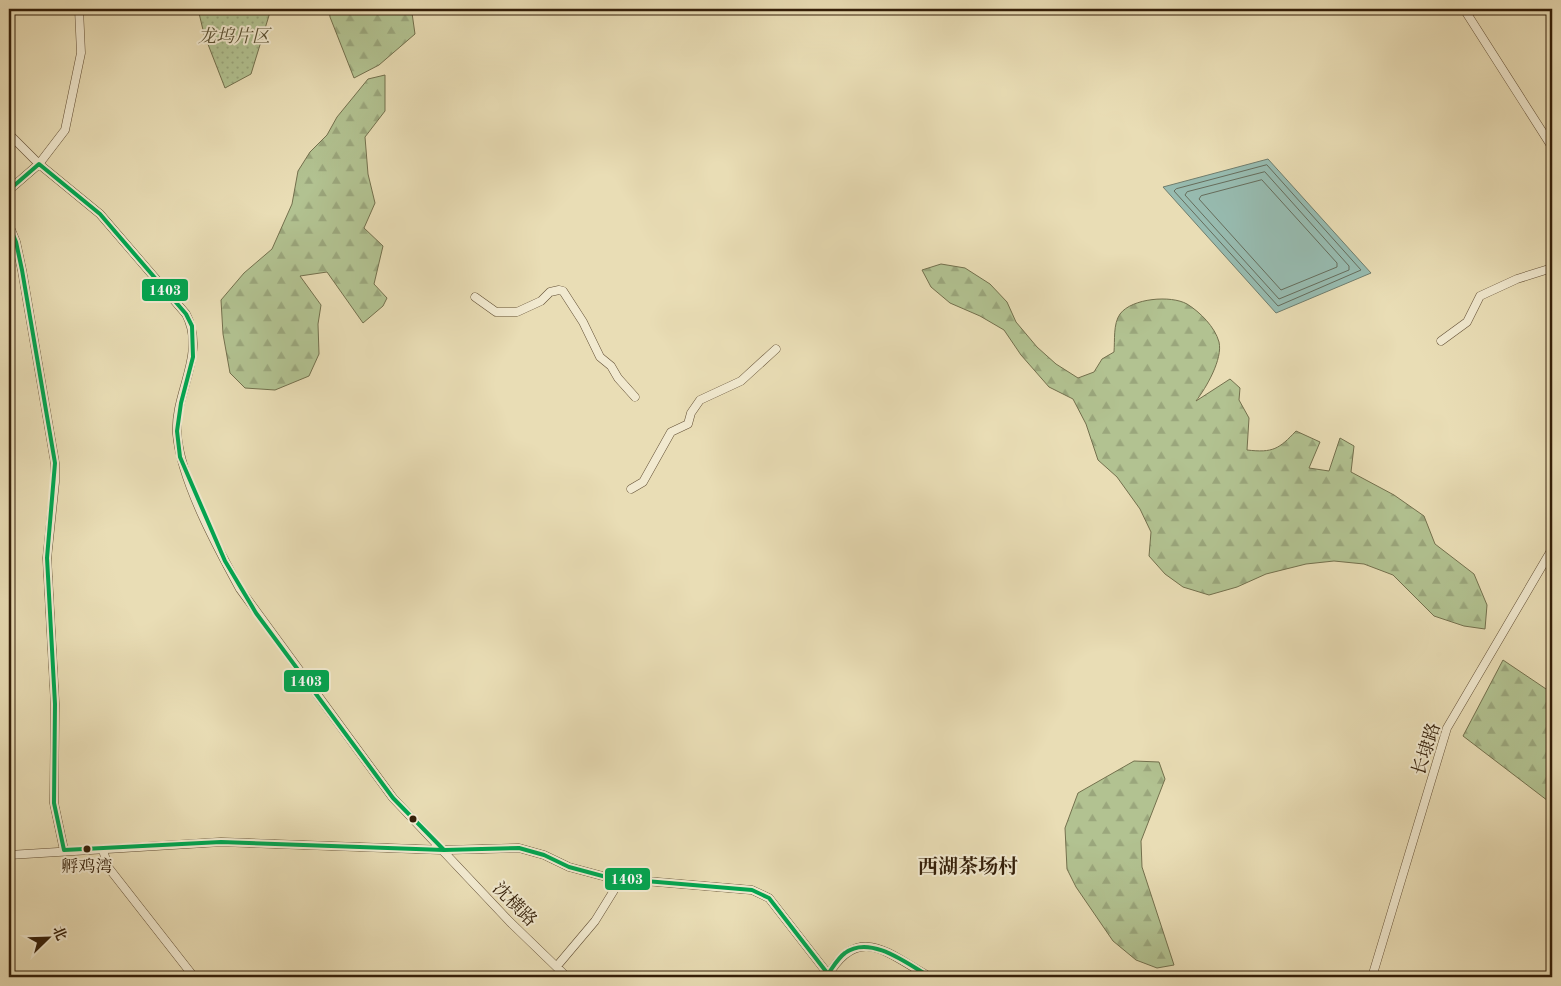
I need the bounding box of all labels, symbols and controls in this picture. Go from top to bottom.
park label: 龙坞片区 [198,26,272,46]
line badge: 1403 [141,278,189,302]
text: 1403 [149,284,181,298]
line badge: 1403 [283,669,330,693]
text: 1403 [290,675,322,689]
street label: 长埭路 [1408,720,1444,778]
unlabelled marker [408,814,418,824]
marker: 孵鸡湾 [82,844,92,854]
district label: 西湖茶场村 [918,855,1018,878]
place label: 孵鸡湾 [62,857,113,876]
line badge: 1403 [604,867,651,891]
text: 1403 [611,873,643,887]
street label: 沈横路 [489,878,541,930]
north arrow [22,914,72,964]
text: 北 [50,924,69,942]

